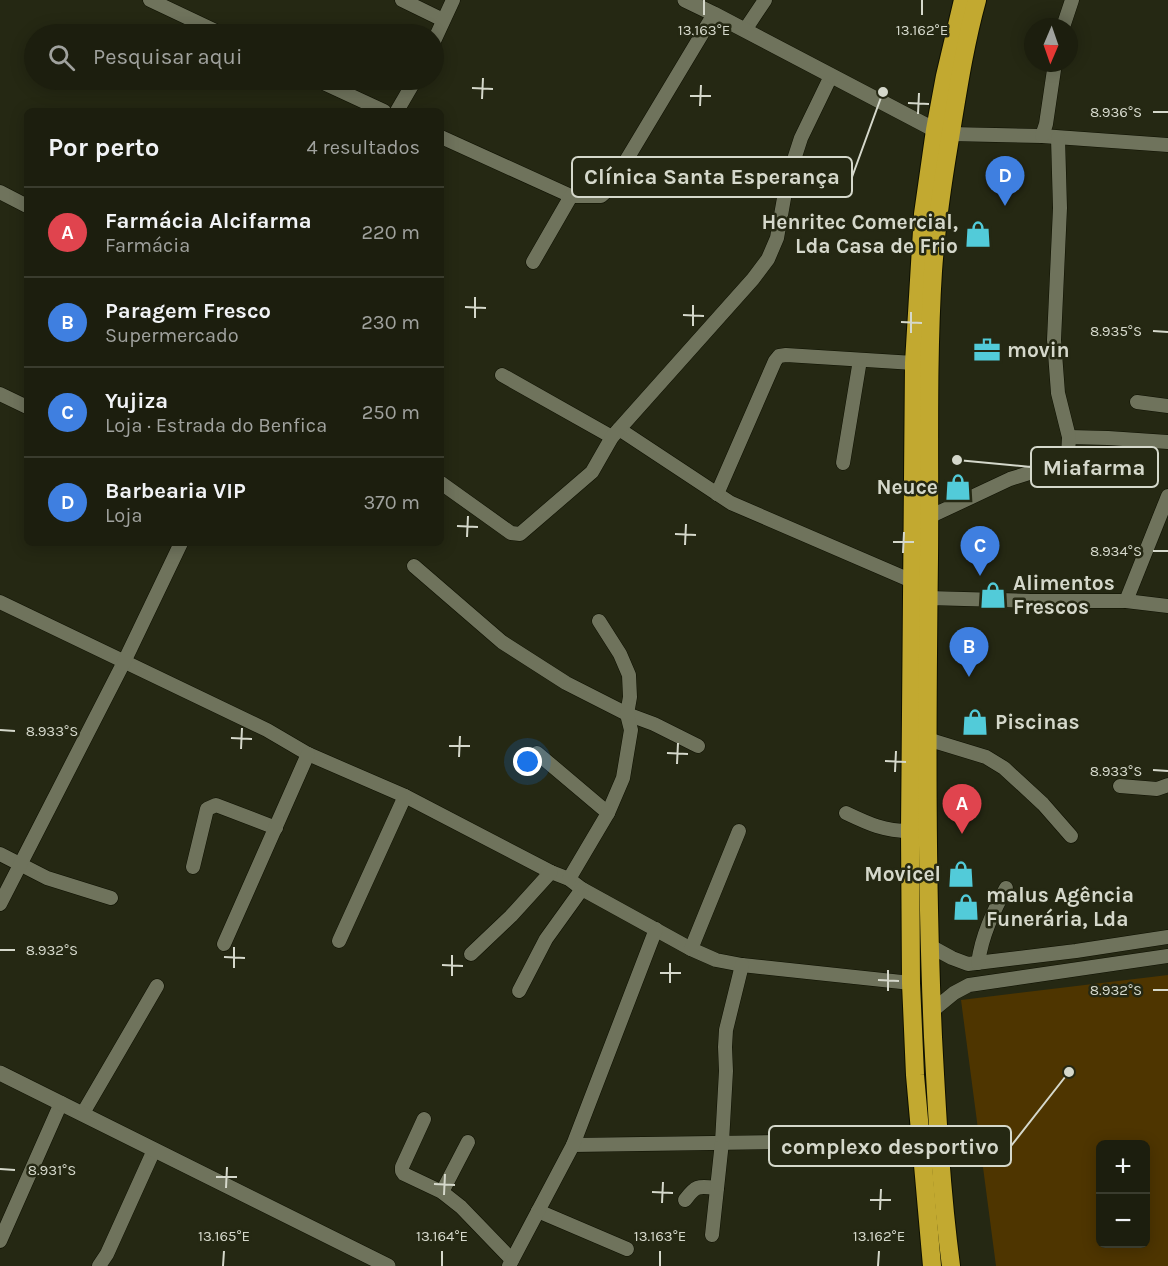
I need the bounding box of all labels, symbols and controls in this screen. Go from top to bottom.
north arrow [1024,18,1078,72]
text: 13.163°E [678,21,730,39]
text: 13.162°E [896,21,948,39]
search box [24,24,444,90]
icon: search [45,41,78,74]
text: Pesquisar aqui [93,44,242,70]
text: 8.936°S [1090,103,1142,121]
text: Por perto [48,132,159,163]
text: 4 resultados [307,136,420,159]
pin: D [986,156,1024,206]
callout: Clínica Santa Esperança [572,157,852,197]
text: Clínica Santa Esperança [584,164,840,190]
text: Farmácia Alcifarma [105,208,312,234]
place label: Henritec Comercial, Lda Casa de Frio [762,210,958,258]
shop icon: Henritec Comercial, Lda Casa de Frio [963,219,993,249]
text: A [61,221,74,244]
text: 220 m [361,221,420,244]
text: Farmácia [105,234,190,257]
text: Paragem Fresco [105,298,271,324]
text: B [61,311,74,334]
text: 230 m [361,311,420,334]
text: 8.935°S [1090,322,1142,340]
text: Supermercado [105,324,239,347]
office icon: movin [972,335,1002,365]
place label: movin [1007,338,1070,362]
text: Yujiza [105,388,168,414]
text: C [61,401,74,424]
text: 250 m [362,401,420,424]
text: Loja · Estrada do Benfica [105,414,327,437]
callout: Miafarma [1031,447,1158,487]
text: Miafarma [1043,455,1145,481]
shop icon: Neuce [943,472,973,502]
place label: Neuce [876,475,938,499]
text: Barbearia VIP [105,478,246,504]
text: D [61,491,74,514]
text: 370 m [363,491,420,514]
text: Loja [105,504,143,527]
pin: C [960,526,1000,576]
text: 8.934°S [1090,542,1142,560]
place label: Alimentos Frescos [1013,571,1115,619]
shop icon: Alimentos Frescos [978,580,1008,610]
pin: B [950,628,988,677]
shop icon: Piscinas [960,707,990,737]
place label: Piscinas [995,710,1080,734]
text: 8.933°S [26,722,78,740]
your location [513,747,542,776]
text: 8.933°S [1090,762,1142,780]
pin: A [942,784,982,834]
shop icon: Movicel [946,859,976,889]
place label: Movicel [864,862,941,886]
place label: malus Agência Funerária, Lda [986,883,1134,931]
shop icon: malus Agência Funerária, Lda [951,892,981,922]
text: 8.932°S [26,941,78,959]
text: 8.932°S [1090,981,1142,999]
callout: complexo desportivo [769,1126,1011,1166]
text: complexo desportivo [781,1134,999,1160]
map controls [1096,1140,1150,1248]
button: + [1096,1140,1150,1194]
text: 8.931°S [28,1161,76,1179]
button: − [1096,1194,1150,1248]
text: 13.165°E [198,1227,250,1245]
text: 13.164°E [416,1227,468,1245]
text: 13.163°E [634,1227,686,1245]
text: 13.162°E [853,1227,905,1245]

